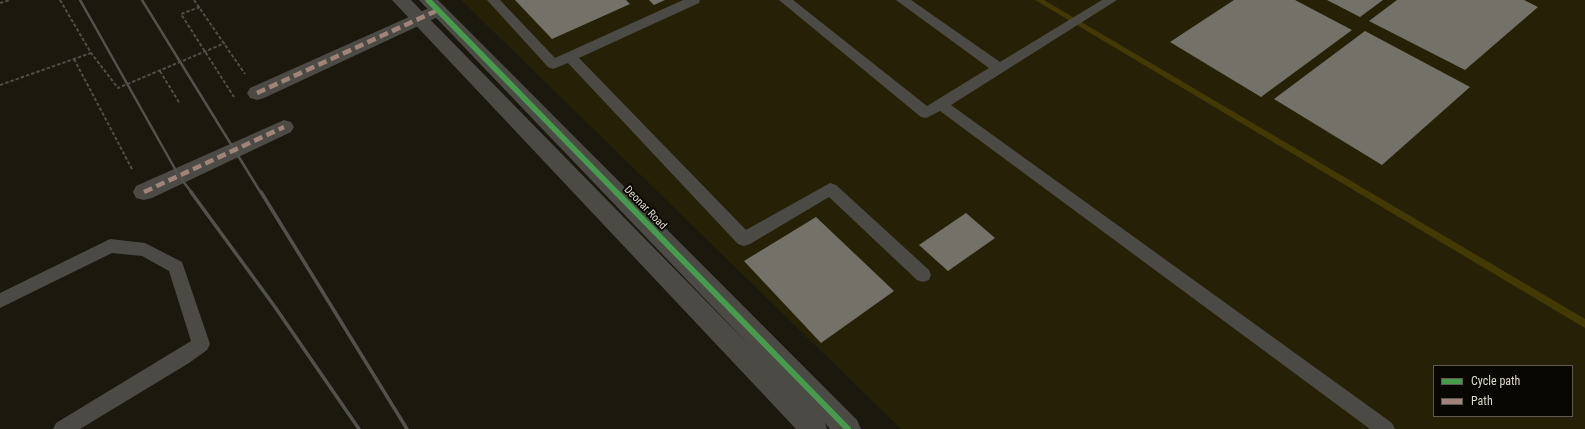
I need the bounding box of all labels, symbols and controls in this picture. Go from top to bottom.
street label: Deonar Road [621,183,669,233]
legend [1433,365,1573,417]
text: Cycle path [1471,374,1520,388]
text: Path [1471,394,1493,408]

